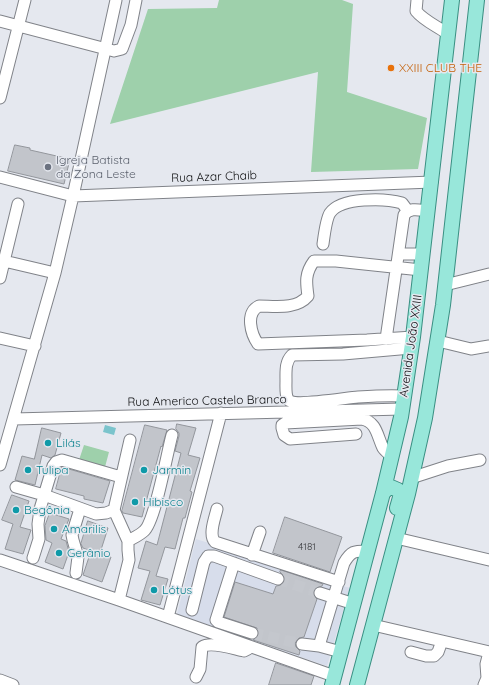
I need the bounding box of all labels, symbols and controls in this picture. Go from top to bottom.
place label: XXIII CLUB THE [399,61,482,75]
marker: XXIII CLUB THE [386,63,396,73]
place label: Igreja Batista da Zona Leste [56,153,136,181]
marker: Igreja Batista da Zona Leste [43,162,53,172]
street label: Rua Azar Chaib [171,168,257,186]
street label: Avenida João XXIII [397,294,425,398]
street label: Rua Americo Castelo Branco [127,392,287,410]
place label: Lilás [56,436,81,450]
marker: Lilás [43,438,53,448]
place label: Tulipa [36,463,69,477]
place label: Jarmin [152,463,191,477]
marker: Tulipa [23,465,33,475]
marker: Jarmin [139,465,149,475]
place label: Hibisco [143,495,183,509]
marker: Hibisco [130,497,140,507]
place label: Begônia [24,503,70,517]
marker: Begônia [11,505,21,515]
place label: Amarilis [62,522,106,536]
marker: Amarilis [49,524,59,534]
house number: 4181 [298,541,316,553]
place label: Gerânio [67,546,111,560]
marker: Gerânio [54,548,64,558]
place label: Lótus [162,583,192,597]
marker: Lótus [149,585,159,595]

